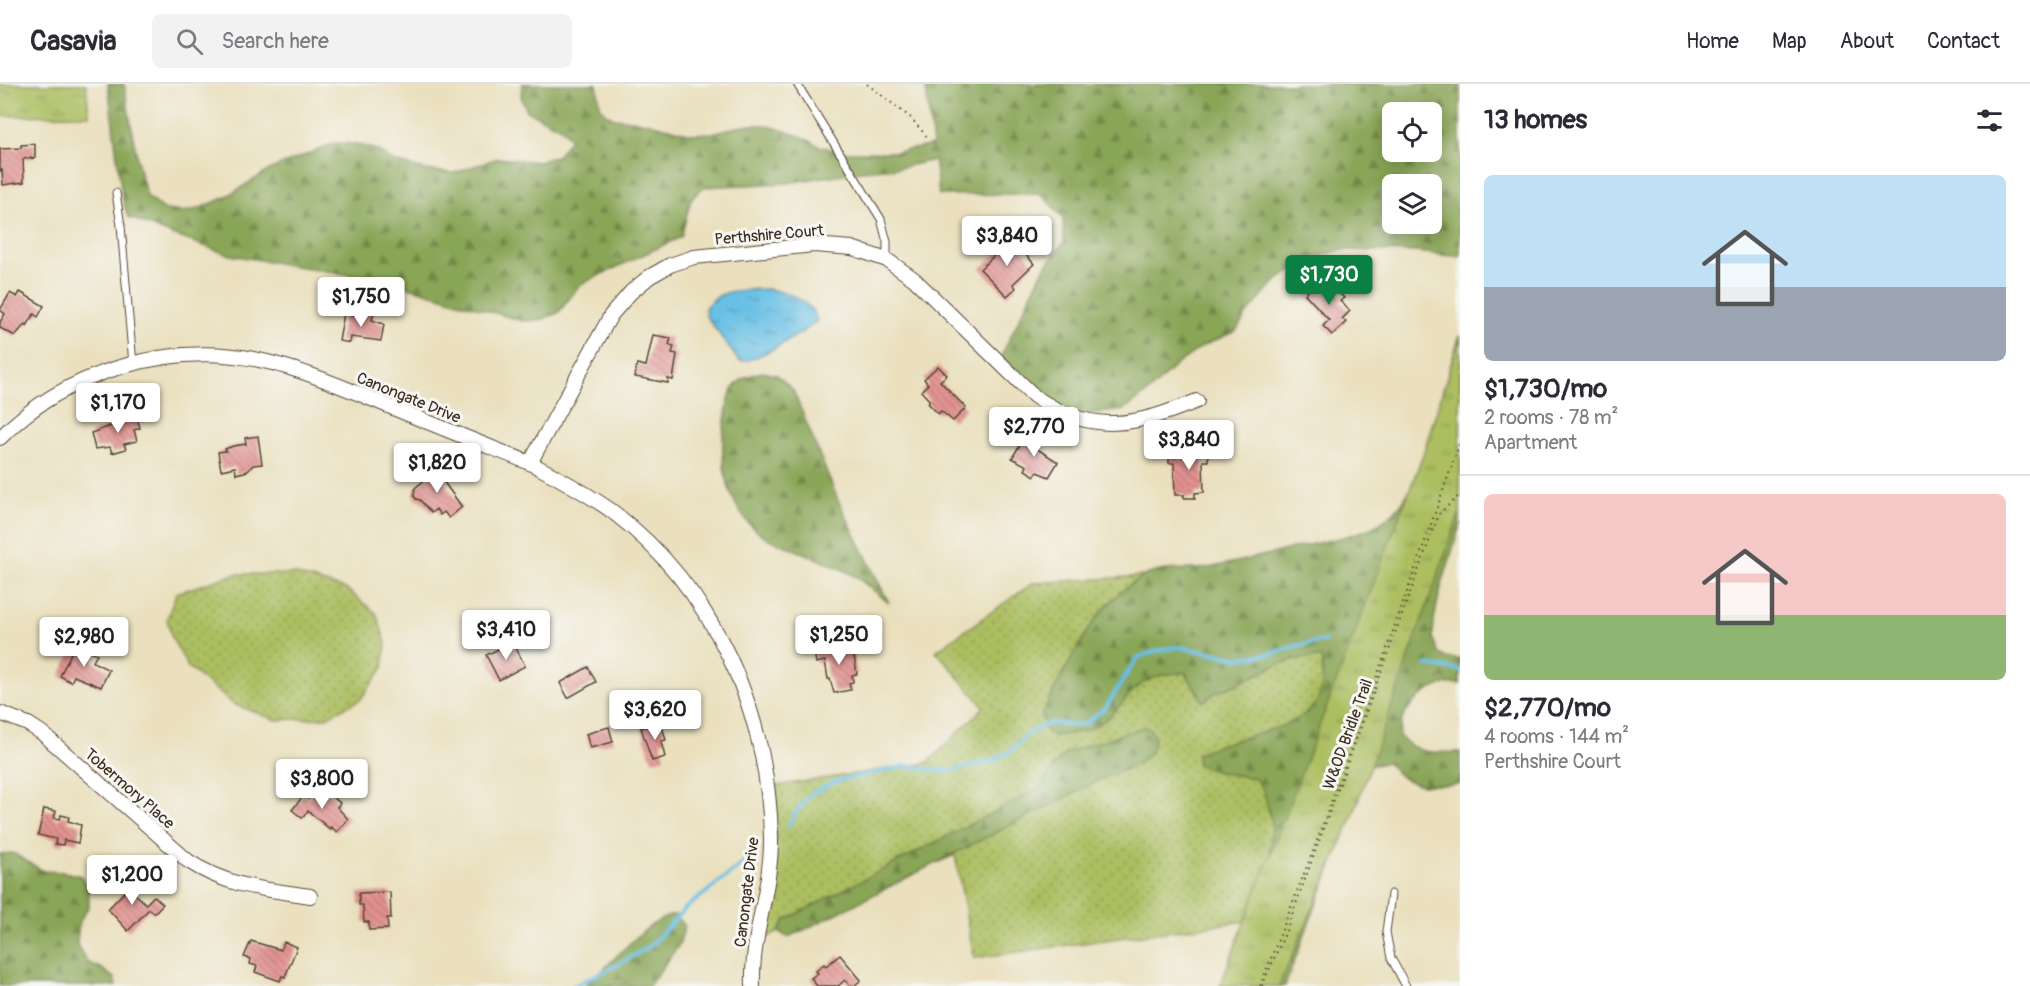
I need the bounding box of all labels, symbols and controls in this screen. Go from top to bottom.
search box [152,14,572,68]
text: Casavia [30,24,116,59]
icon: search [173,25,206,58]
text: Search here [221,27,329,55]
text: Home [1686,28,1739,55]
text: Map [1772,28,1807,55]
text: About [1840,28,1894,55]
text: Contact [1927,28,2000,55]
map controls [1382,102,1442,234]
button: locate [1382,102,1442,162]
text: 13 homes [1484,104,1587,136]
icon: filters [1973,104,2006,137]
button: layers [1382,174,1442,234]
icon: home [1691,214,1799,322]
pin: $3,840 [958,216,1056,267]
street label: Perthshire Court [714,220,825,250]
text: $3,840 [976,223,1038,248]
pin: $1,730 [1280,255,1378,306]
text: $1,730 [1299,262,1359,287]
pin: $1,750 [312,277,410,328]
text: $1,750 [332,284,390,309]
street label: Canongate Drive [354,368,464,428]
text: $1,730/mo [1484,373,1607,405]
pin: $1,170 [69,383,167,434]
text: $1,170 [90,390,146,415]
text: 2 rooms · 78 m² [1484,405,1618,430]
pin: $2,770 [985,407,1083,458]
text: $2,770 [1003,414,1065,439]
pin: $3,840 [1140,420,1238,471]
text: $3,840 [1158,427,1220,452]
text: Apartment [1484,430,1577,455]
pin: $1,820 [388,443,486,494]
text: $1,820 [408,450,466,475]
icon: home [1691,533,1799,641]
pin: $3,410 [457,610,555,661]
pin: $1,250 [790,615,888,666]
pin: $2,980 [35,617,133,668]
text: $3,410 [476,617,536,642]
text: $1,250 [809,622,869,647]
text: $2,980 [53,624,115,649]
street label: W&OD Bridle Trail [1319,676,1377,792]
pin: $3,620 [606,690,704,741]
text: $2,770/mo [1484,692,1611,724]
text: $3,620 [623,697,687,722]
text: 4 rooms · 144 m² [1484,724,1629,749]
street label: Tobermory Place [80,744,179,833]
text: Perthshire Court [1484,749,1621,774]
pin: $3,800 [273,759,371,810]
text: $3,800 [290,766,354,791]
street label: Canongate Drive [730,836,764,948]
pin: $1,200 [83,855,181,906]
text: $1,200 [101,862,163,887]

